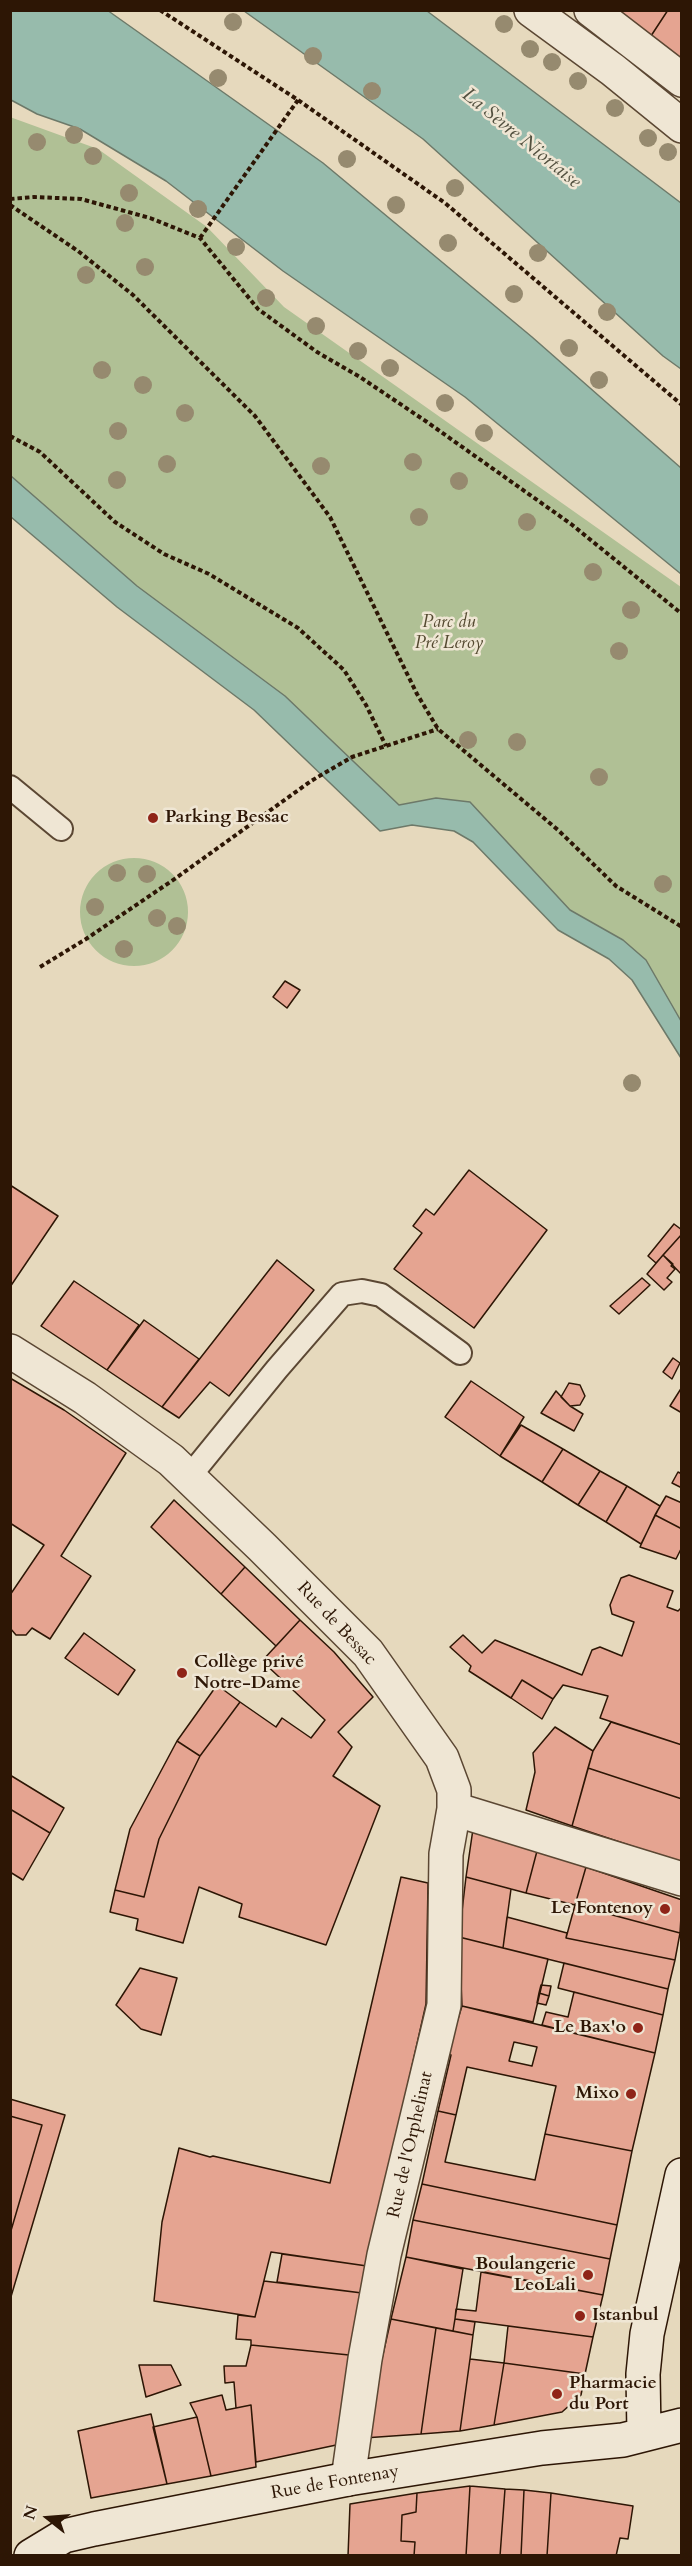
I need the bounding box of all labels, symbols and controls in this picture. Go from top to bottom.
water label: La Sèvre Niortaise [457,84,585,194]
park label: Parc du Pré Leroy [415,612,483,654]
place label: Parking Bessac [165,807,289,829]
marker: Parking Bessac [146,811,160,825]
street label: Rue de Bessac [292,1578,380,1670]
place label: Collège privé Notre-Dame [194,1652,304,1694]
marker: Collège privé Notre-Dame [175,1666,189,1680]
place label: Le Fontenoy [551,1898,653,1920]
marker: Le Fontenoy [658,1902,672,1916]
place label: Le Bax'o [554,2017,626,2039]
marker: Le Bax'o [631,2021,645,2035]
street label: Rue de l'Orphelinat [384,2070,438,2220]
place label: Mixo [576,2083,619,2105]
marker: Mixo [624,2087,638,2101]
place label: Boulangerie LeoLali [475,2254,576,2296]
marker: Boulangerie LeoLali [581,2268,595,2282]
place label: Istanbul [592,2305,659,2327]
marker: Istanbul [573,2309,587,2323]
place label: Pharmacie du Port [569,2373,657,2416]
marker: Pharmacie du Port [550,2387,564,2401]
street label: Rue de Fontenay [269,2461,401,2505]
north arrow [18,2488,78,2548]
text: N [18,2503,43,2523]

